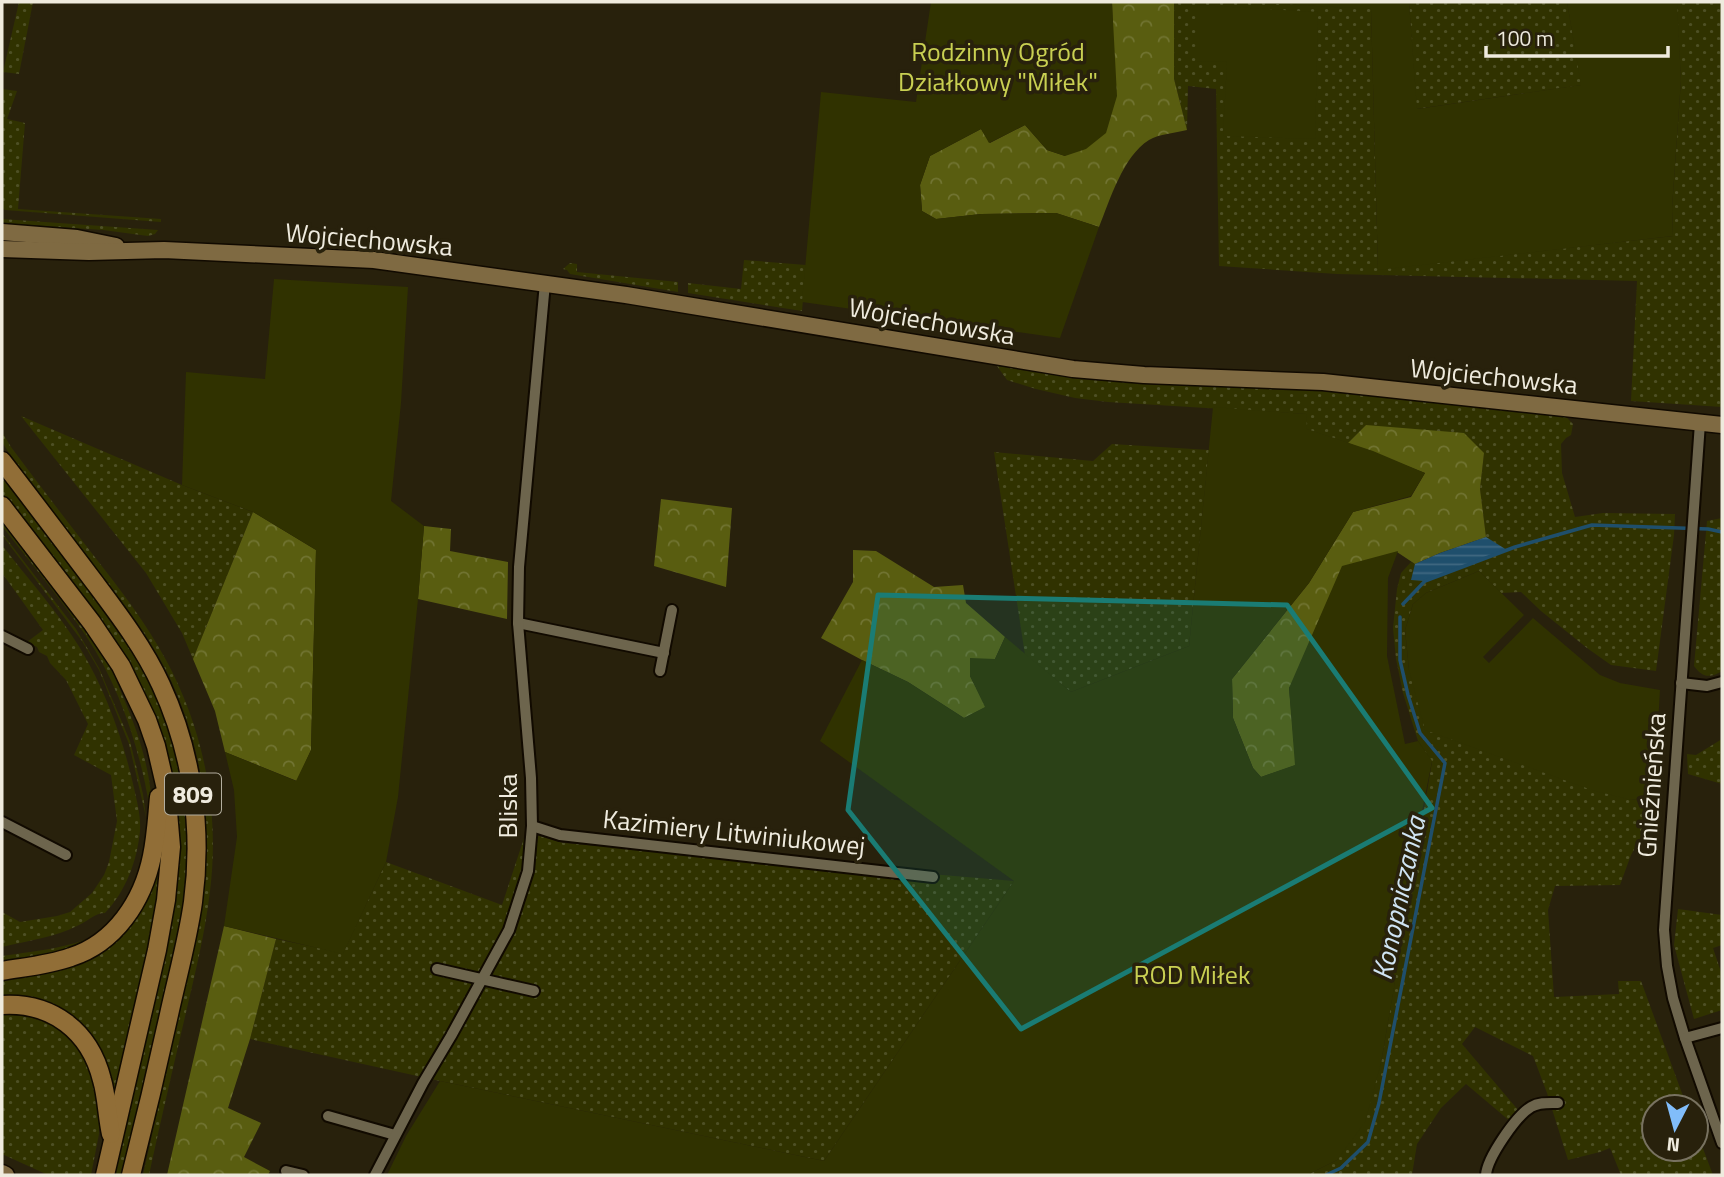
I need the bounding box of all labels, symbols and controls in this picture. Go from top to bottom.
scale bar [1486,14,1668,58]
text: 100 m [1496,22,1553,54]
park label: Rodzinny Ogród Działkowy "Miłek" [898,32,1098,101]
street label: Wojciechowska [284,212,454,266]
street label: Wojciechowska [846,287,1018,355]
street label: Wojciechowska [1408,348,1580,404]
street label: Gnieźnieńska [1626,711,1676,859]
street label: Bliska [488,773,527,839]
road number: 809 [165,774,221,814]
street label: Kazimiery Litwiniukowej [601,799,867,865]
water label: Konopniczanka [1360,810,1437,984]
park label: ROD Miłek [1134,955,1250,994]
north arrow [1640,1093,1710,1163]
text: N [1665,1130,1681,1161]

